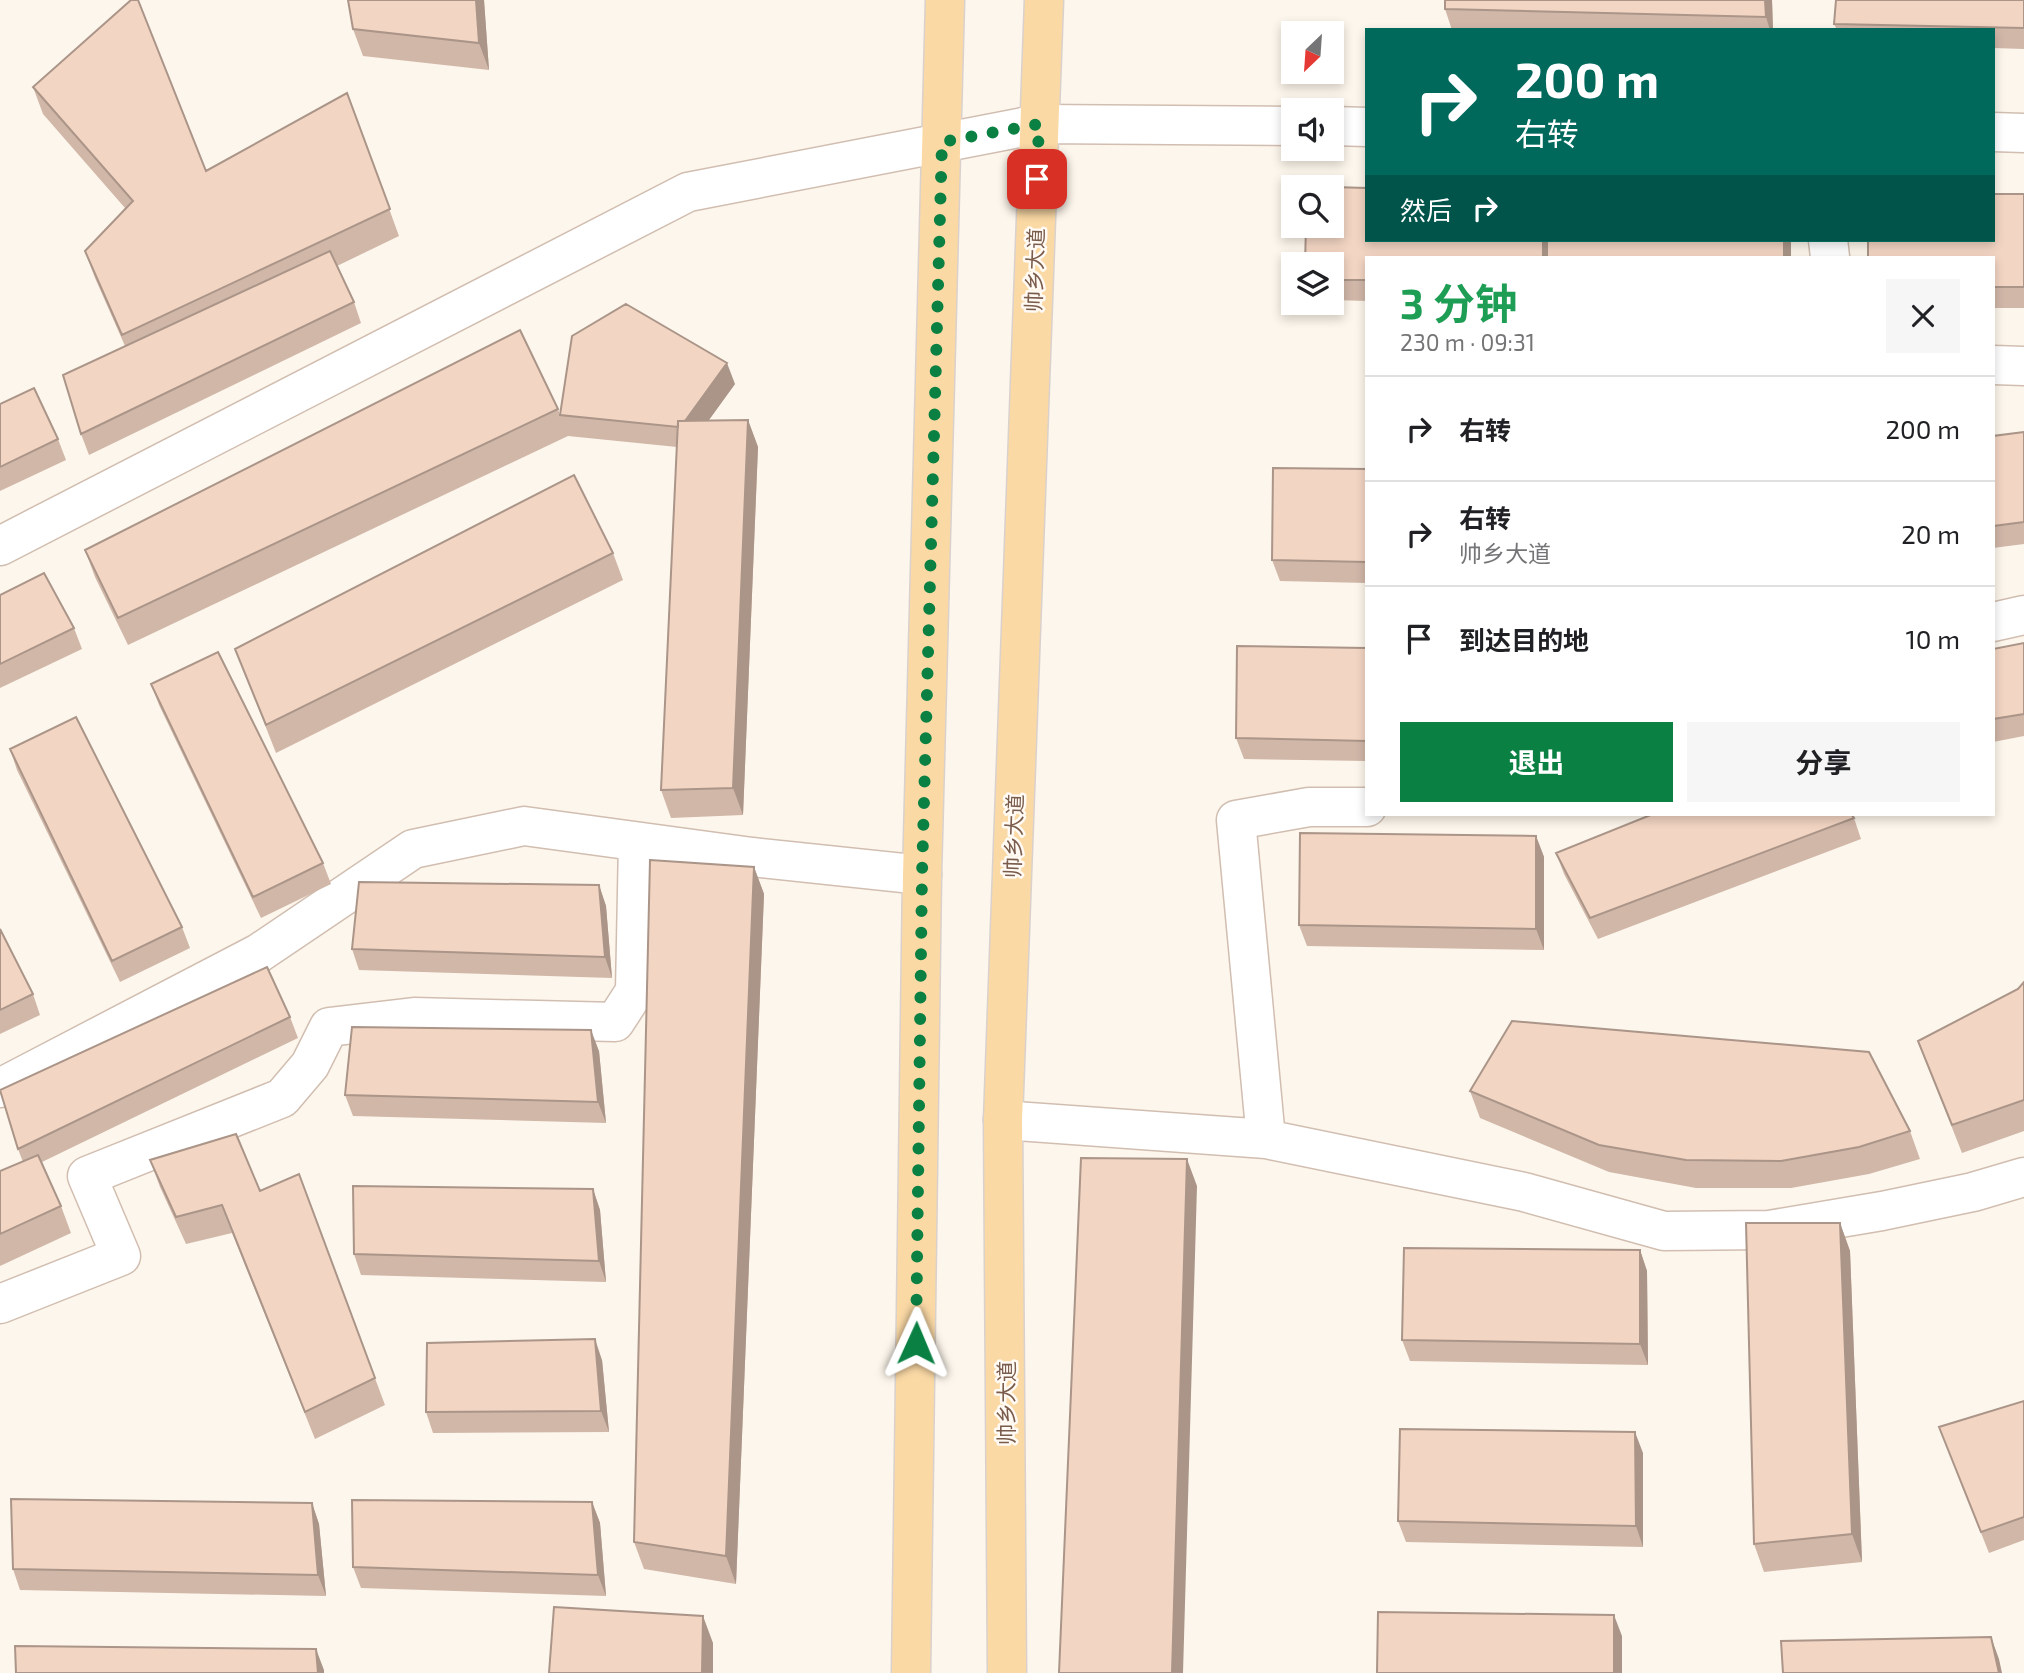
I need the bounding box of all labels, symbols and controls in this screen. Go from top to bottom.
north arrow [1281,21,1344,84]
map controls [1281,21,1344,315]
text: 200 m [1515,49,1659,108]
icon: right [1400,56,1491,147]
button: sound [1281,98,1344,161]
text: 右转 [1515,114,1579,152]
pin [1007,149,1067,209]
icon: arrive [1018,160,1056,198]
button: search [1281,175,1344,238]
icon: right [1466,189,1504,227]
text: 然后 [1400,194,1452,225]
street label: 帅乡大道 [1020,228,1048,312]
button: layers [1281,252,1344,315]
text: 3 分钟 [1400,277,1517,327]
button: close [1886,279,1960,353]
text: 230 m · 09:31 [1400,328,1535,356]
icon: right [1400,410,1438,448]
text: 200 m [1885,413,1960,444]
text: 右转 [1459,414,1511,445]
text: 右转 [1459,502,1511,533]
icon: right [1400,515,1438,553]
text: 20 m [1901,518,1960,549]
text: 帅乡大道 [1459,539,1551,567]
icon: arrive [1400,620,1438,658]
text: 10 m [1905,623,1960,654]
text: 到达目的地 [1459,624,1589,655]
button: 退出 [1400,722,1673,802]
button: 分享 [1687,722,1960,802]
street label: 帅乡大道 [999,794,1027,878]
position arrow [879,1306,953,1380]
street label: 帅乡大道 [993,1361,1018,1445]

